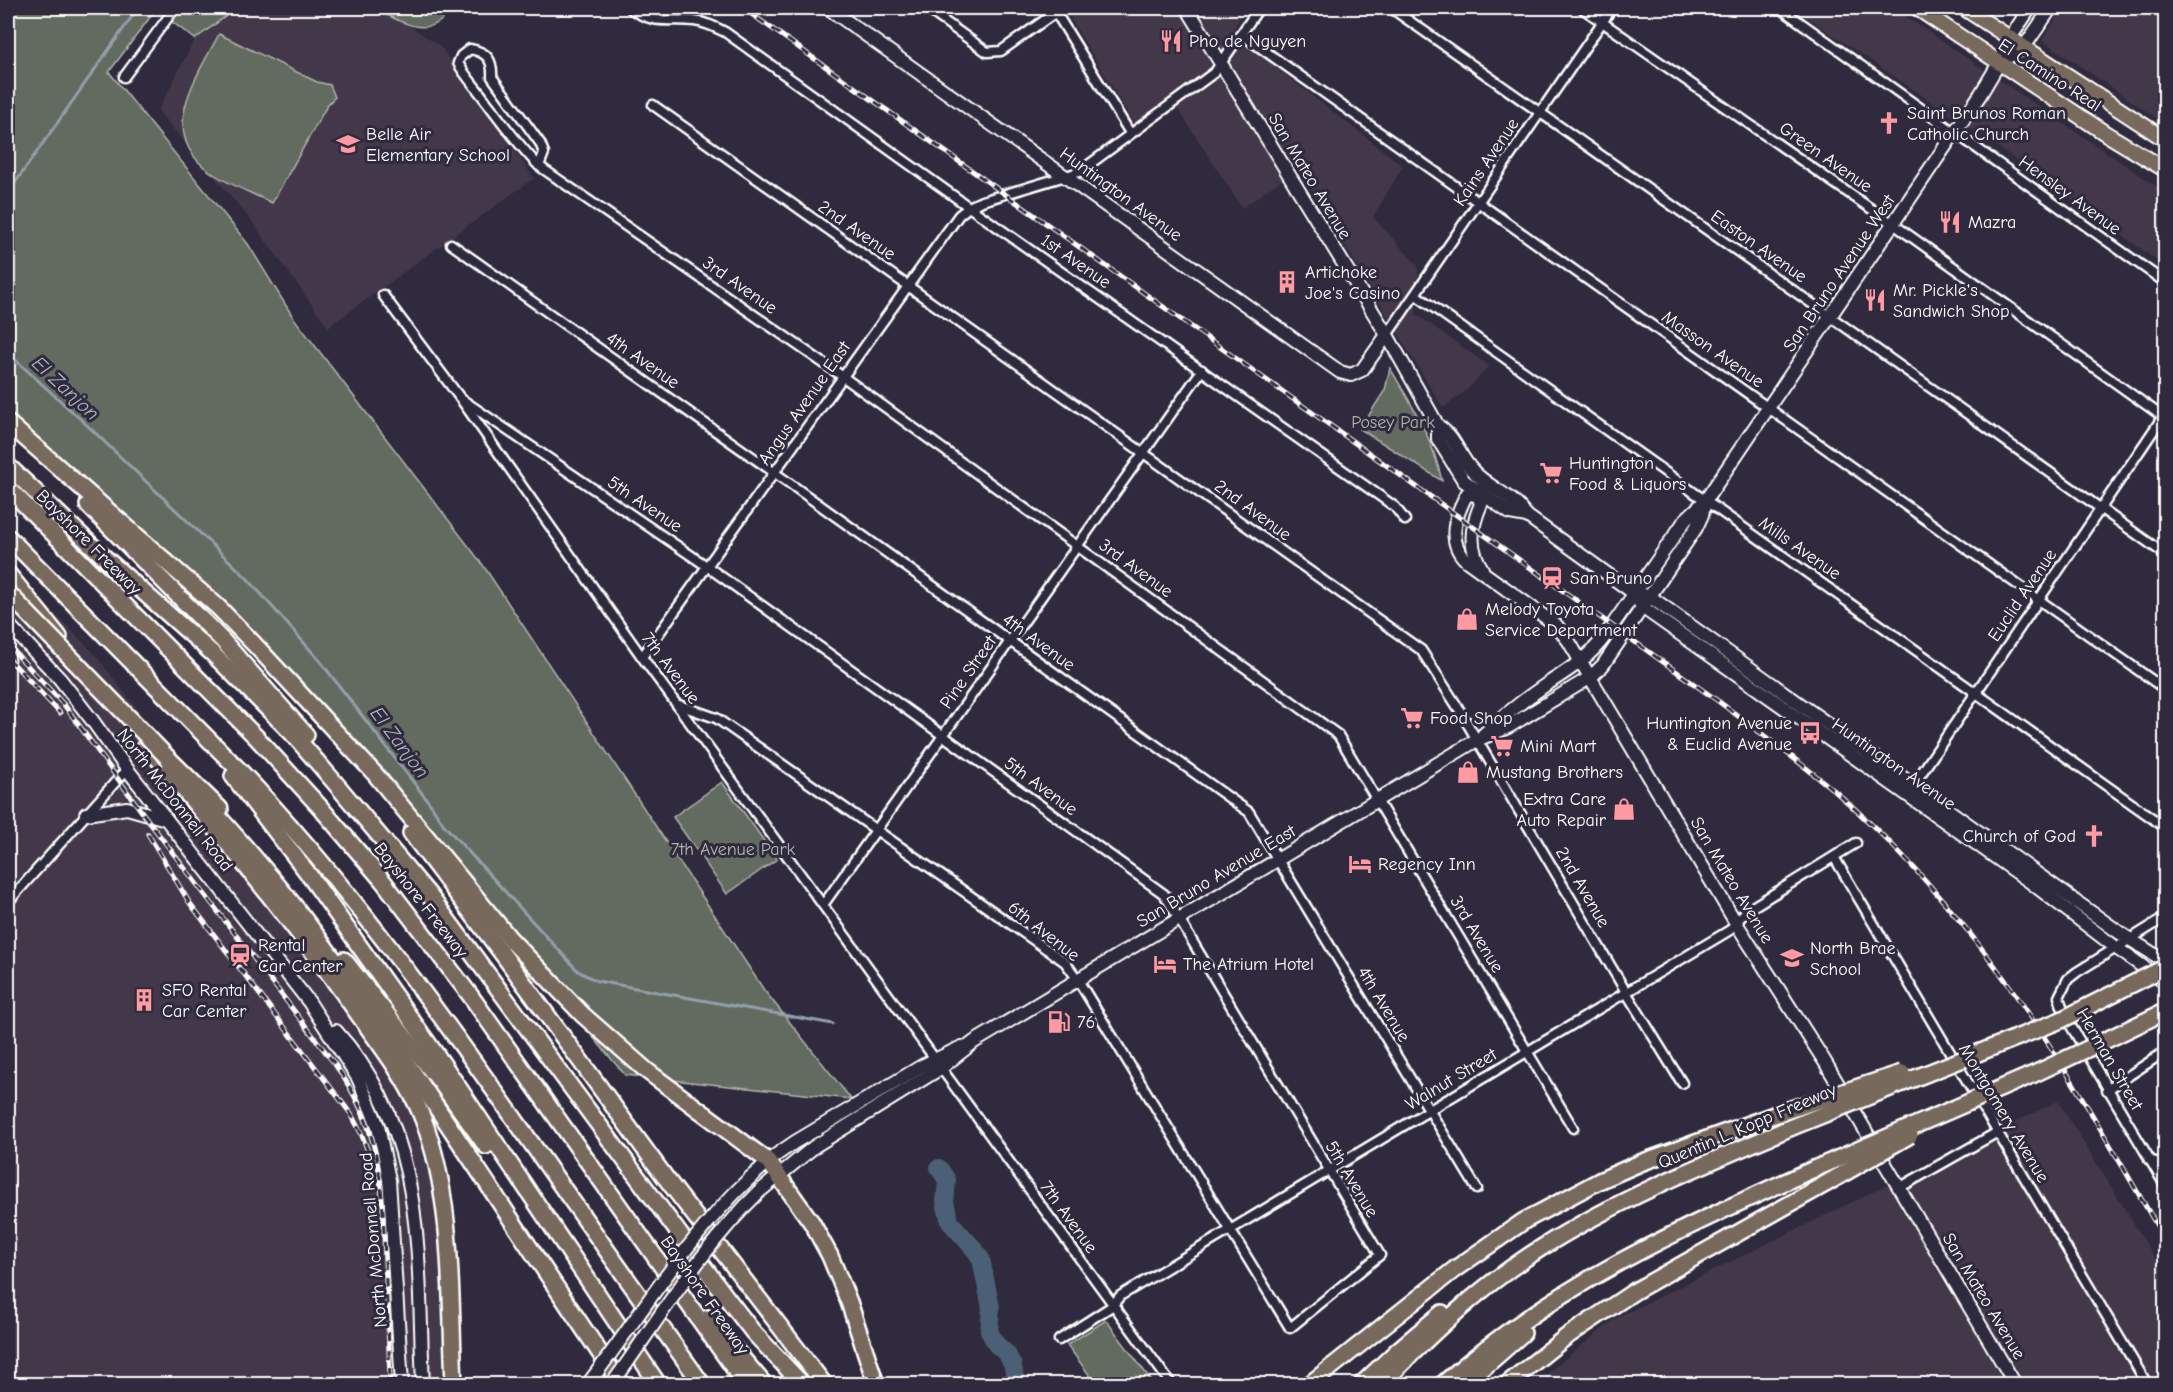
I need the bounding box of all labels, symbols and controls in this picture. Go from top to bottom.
restaurant icon: Pho de Nguyen [1158,28,1184,54]
place label: Pho de Nguyen [1189,31,1306,52]
street label: El Camino Real [1994,34,2105,116]
place label: Saint Brunos Roman Catholic Church [1907,103,2066,145]
street label: San Mateo Avenue [1264,109,1356,243]
church icon: Saint Brunos Roman Catholic Church [1876,110,1902,136]
street label: Kains Avenue [1449,114,1524,210]
street label: Green Avenue [1775,118,1876,197]
place label: Belle Air Elementary School [366,124,510,166]
school or university icon: Belle Air Elementary School [335,131,361,157]
street label: Huntington Avenue [1056,143,1186,246]
street label: Hensley Avenue [2014,151,2125,240]
street label: San Bruno Avenue West [1779,190,1900,356]
street label: 2nd Avenue [814,196,899,265]
street label: Easton Avenue [1707,206,1811,287]
restaurant icon: Mazra [1937,209,1963,235]
place label: Mazra [1968,212,2016,233]
street label: 1st Avenue [1037,230,1115,293]
street label: 3rd Avenue [698,252,781,319]
place label: Artichoke Joe's Casino [1305,262,1400,304]
building icon: Artichoke Joe's Casino [1274,269,1300,295]
place label: Mr. Pickle's Sandwich Shop [1893,280,2010,322]
restaurant icon: Mr. Pickle's Sandwich Shop [1862,287,1888,313]
street label: Masson Avenue [1658,307,1768,392]
street label: 4th Avenue [602,328,683,393]
street label: Angus Avenue East [754,337,855,469]
water label: El Zanjon [27,352,104,425]
park label: Posey Park [1351,412,1435,433]
place label: Huntington Food & Liquors [1569,453,1686,495]
supermarket icon: Huntington Food & Liquors [1538,460,1564,486]
street label: 5th Avenue [603,472,686,537]
street label: 2nd Avenue [1210,476,1295,545]
street label: Bayshore Freeway [32,485,146,600]
street label: Mills Avenue [1755,512,1845,584]
street label: 3rd Avenue [1095,535,1177,602]
street label: Euclid Avenue [1984,545,2061,646]
station icon: San Bruno [1539,565,1565,591]
place label: San Bruno [1570,568,1652,589]
place label: Melody Toyota Service Department [1485,599,1638,641]
shop icon: Melody Toyota Service Department [1454,606,1480,632]
street label: 4th Avenue [998,609,1079,676]
street label: 7th Avenue [637,628,704,708]
street label: Pine Street [936,631,1002,713]
water label: El Zanjon [365,702,434,782]
supermarket icon: Food Shop [1399,705,1425,731]
place label: Food Shop [1430,708,1513,729]
place label: Huntington Avenue & Euclid Avenue [1646,713,1792,755]
street label: Huntington Avenue [1828,714,1959,815]
bus stop icon: Huntington Avenue & Euclid Avenue [1797,720,1823,746]
street label: North McDonnell Road [112,725,237,876]
supermarket icon: Mini Mart [1489,733,1515,759]
place label: Mini Mart [1520,736,1597,757]
street label: 5th Avenue [1000,753,1081,820]
shop icon: Mustang Brothers [1455,759,1481,785]
place label: Mustang Brothers [1486,762,1623,783]
place label: Extra Care Auto Repair [1517,789,1607,831]
shop icon: Extra Care Auto Repair [1611,796,1637,822]
street label: San Mateo Avenue [1686,813,1778,947]
street label: San Bruno Avenue East [1133,820,1300,932]
church icon: Church of God [2081,823,2107,849]
place label: Church of God [1963,826,2076,847]
street label: Bayshore Freeway [369,839,473,963]
park label: 7th Avenue Park [671,839,796,860]
street label: 2nd Avenue [1551,843,1614,931]
hotel icon: Regency Inn [1347,851,1373,877]
place label: Regency Inn [1378,854,1476,875]
street label: 3rd Avenue [1445,892,1508,977]
street label: 6th Avenue [1004,897,1084,966]
place label: Rental Car Center [258,935,343,977]
place label: North Brae School [1810,938,1896,980]
station icon: Rental Car Center [227,942,253,968]
school or university icon: North Brae School [1779,945,1805,971]
hotel icon: The Atrium Hotel [1152,951,1178,977]
place label: The Atrium Hotel [1183,954,1314,975]
street label: 4th Avenue [1353,963,1414,1046]
place label: SFO Rental Car Center [162,980,247,1022]
building icon: SFO Rental Car Center [131,987,157,1013]
street label: Herman Street [2072,1004,2148,1115]
fuel station icon: 76 [1046,1009,1072,1035]
place label: 76 [1077,1012,1095,1033]
street label: Montgomery Avenue [1954,1040,2053,1186]
street label: Walnut Street [1402,1043,1502,1115]
street label: Quentin L. Kopp Freeway [1655,1079,1840,1174]
street label: 5th Avenue [1321,1137,1383,1221]
street label: North McDonnell Road [355,1152,392,1328]
street label: 7th Avenue [1035,1177,1102,1258]
street label: San Mateo Avenue [1938,1229,2030,1363]
street label: Bayshore Freeway [656,1232,754,1359]

